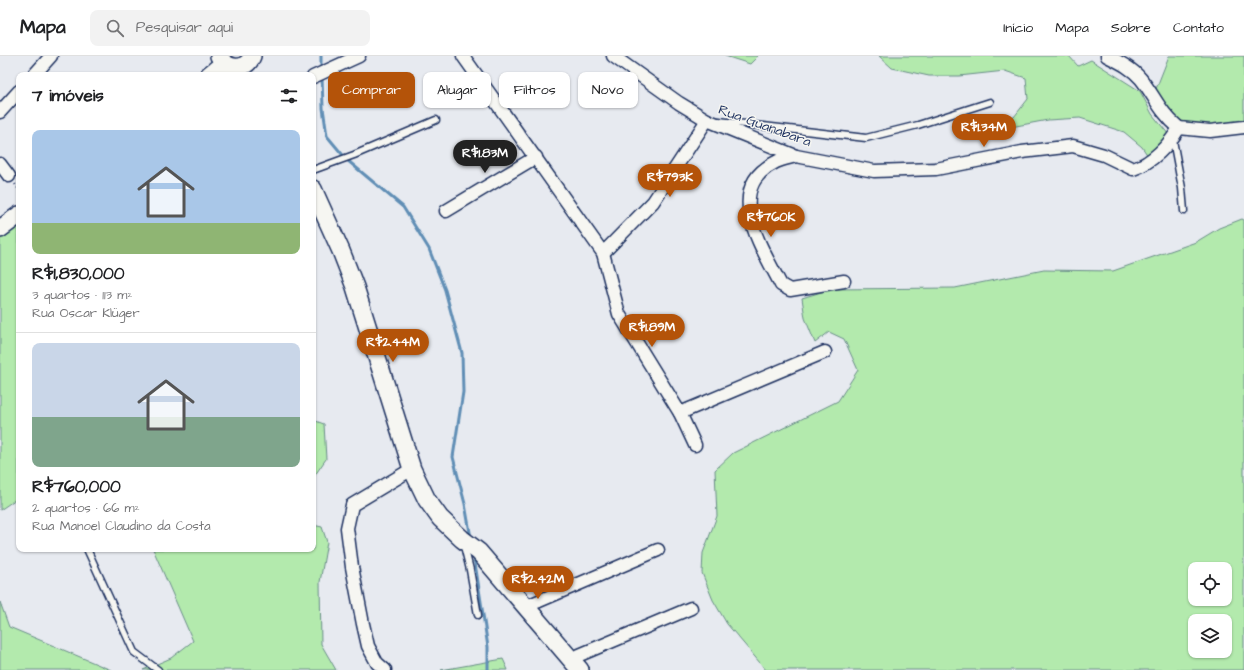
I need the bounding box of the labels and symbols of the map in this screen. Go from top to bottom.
street label: Rua Guanabara [715,100,814,152]
pin: R$1.34M [947,114,1021,148]
pin: R$1.83M [448,140,522,174]
pin: R$793K [637,164,703,198]
pin: R$760K [738,204,804,238]
pin: R$1.89M [615,314,689,348]
pin: R$2.44M [356,329,430,363]
pin: R$2.42M [501,566,575,600]

